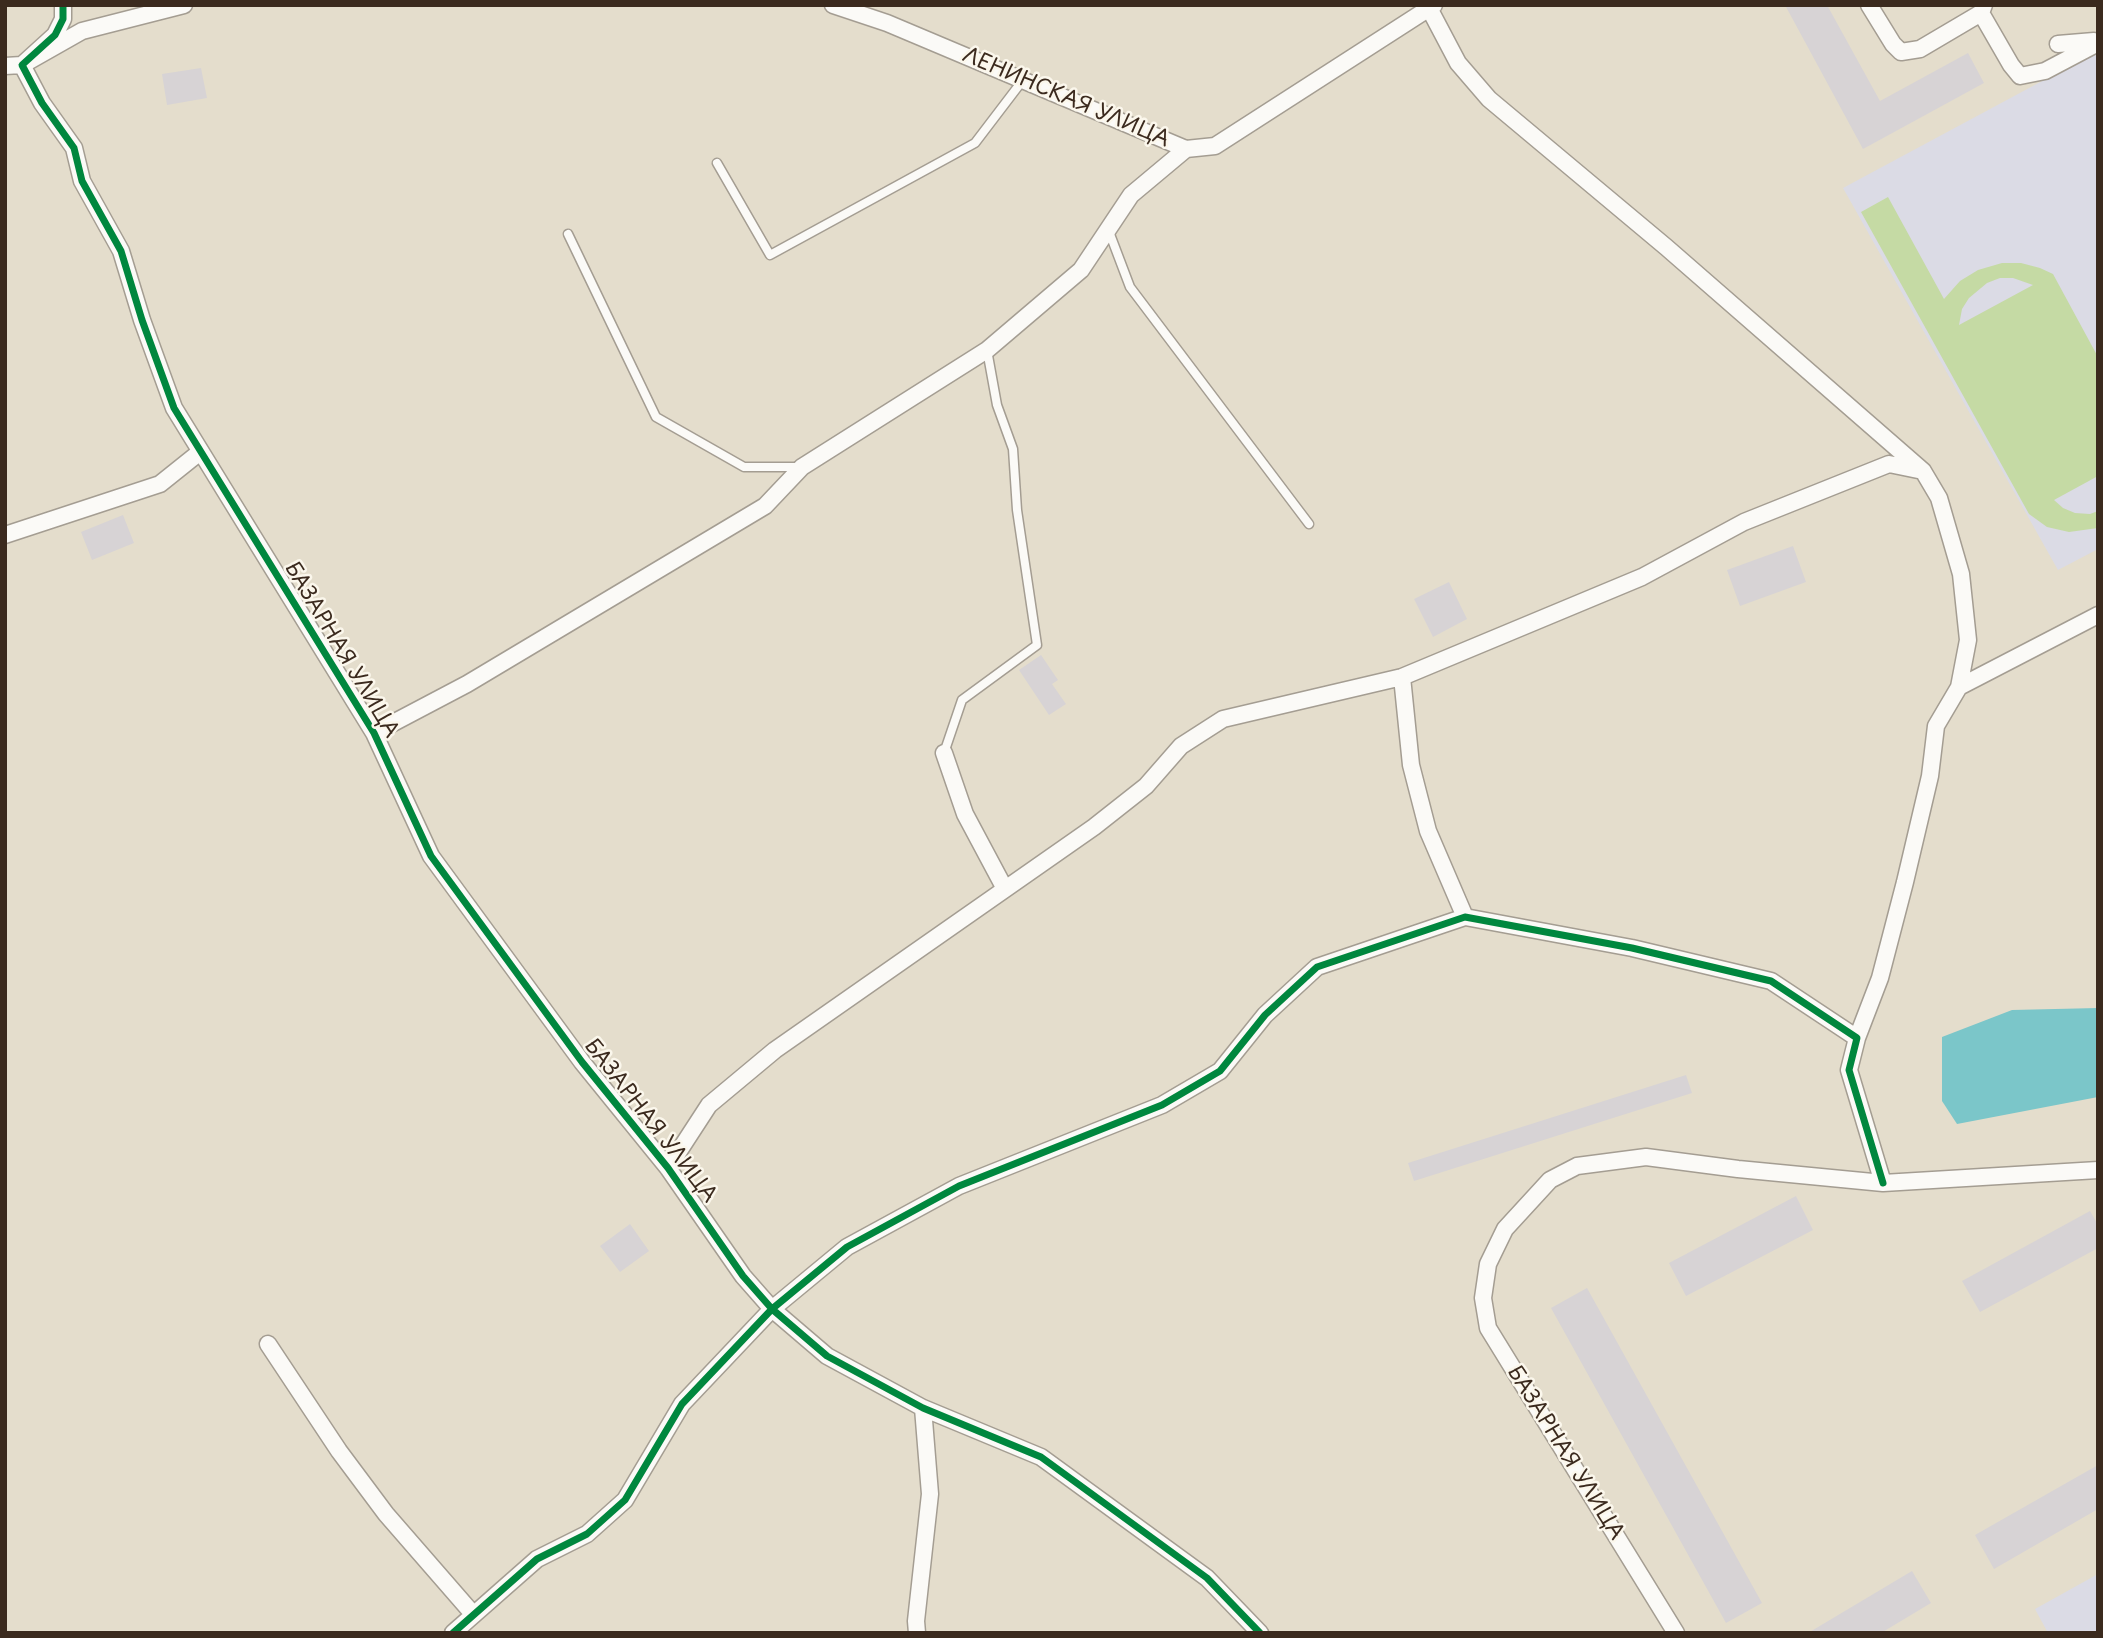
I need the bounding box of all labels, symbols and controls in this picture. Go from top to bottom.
street label: ЛЕНИНСКАЯ УЛИЦА [959,43,1173,153]
street label: БАЗАРНАЯ УЛИЦА [279,558,403,742]
street label: БАЗАРНАЯ УЛИЦА [578,1034,722,1208]
street label: БАЗАРНАЯ УЛИЦА [1501,1361,1629,1545]

